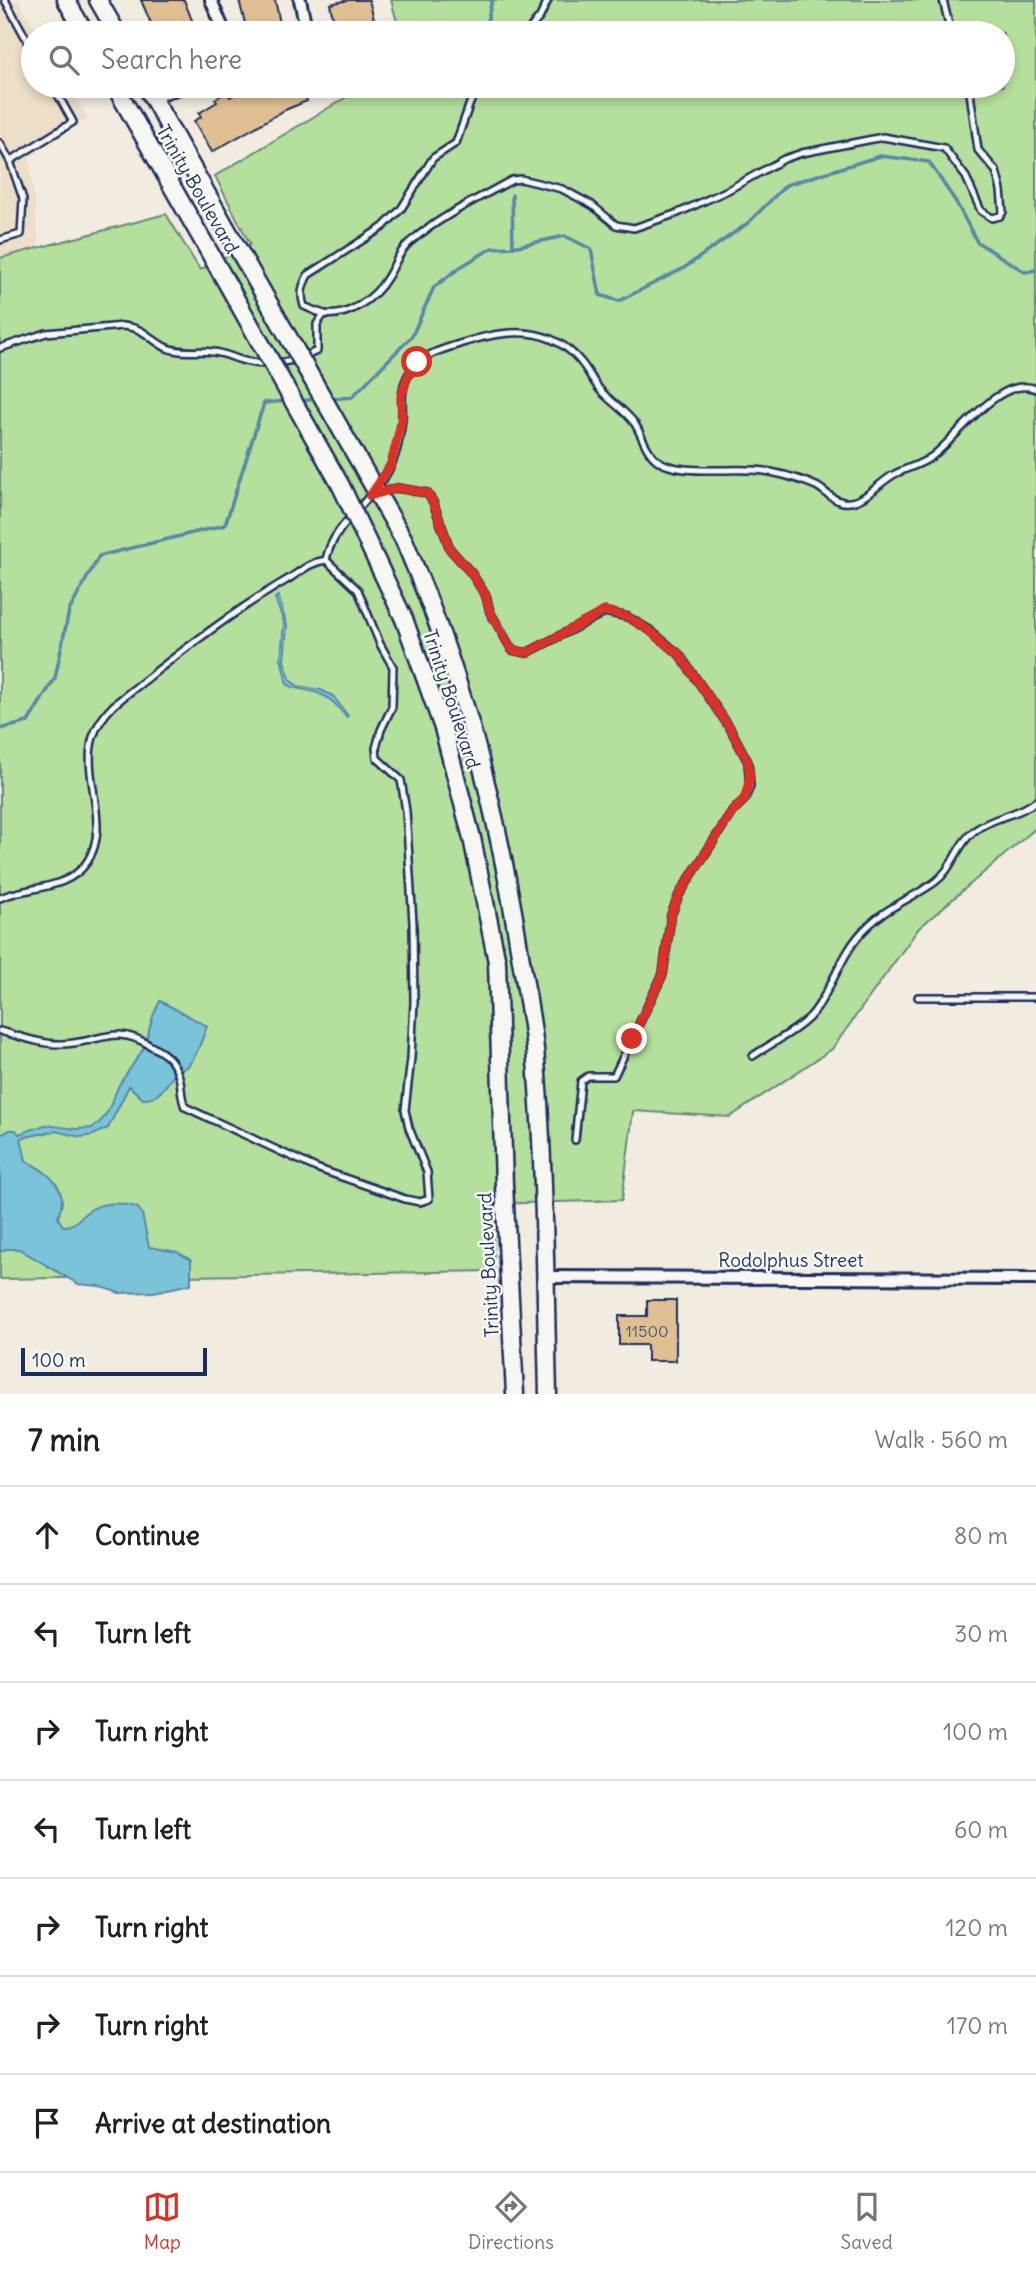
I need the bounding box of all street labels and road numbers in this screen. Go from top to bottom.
street label: Trinity Boulevard [151,120,245,258]
street label: Trinity Boulevard [418,626,486,772]
street label: Trinity Boulevard [472,1192,504,1338]
street label: Rodolphus Street [718,1248,864,1272]

